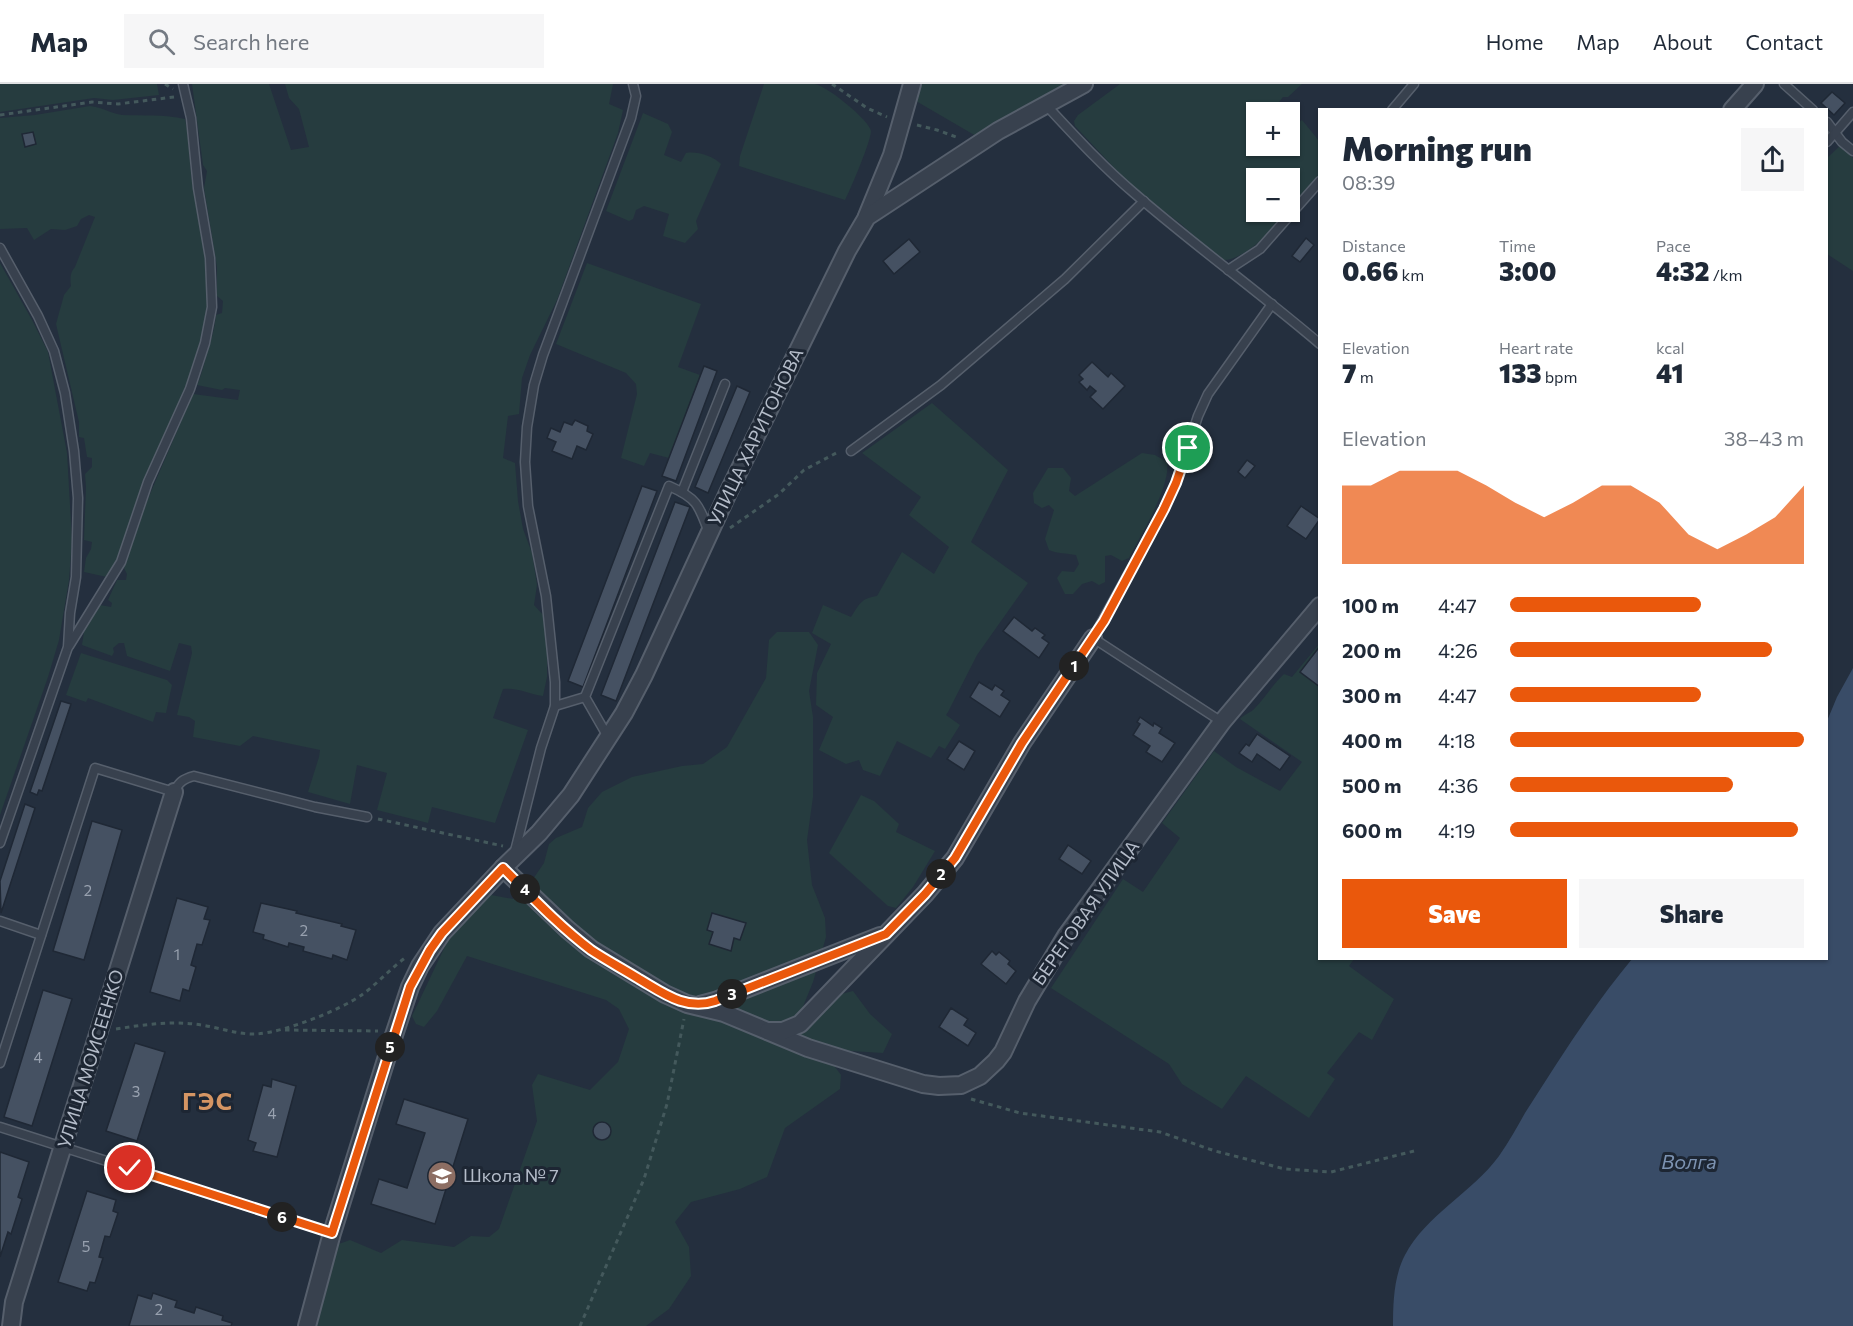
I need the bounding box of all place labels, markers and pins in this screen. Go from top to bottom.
pin [1162,422,1213,473]
pin: 1 [1059,651,1089,681]
pin: 2 [926,859,956,889]
pin: 4 [510,874,540,904]
pin: 3 [717,979,747,1009]
pin: 5 [375,1032,405,1062]
pin [104,1142,155,1193]
school or university icon: Школа № 7 [426,1160,458,1192]
place label: Школа № 7 [463,1164,559,1186]
pin: 6 [267,1202,297,1232]

